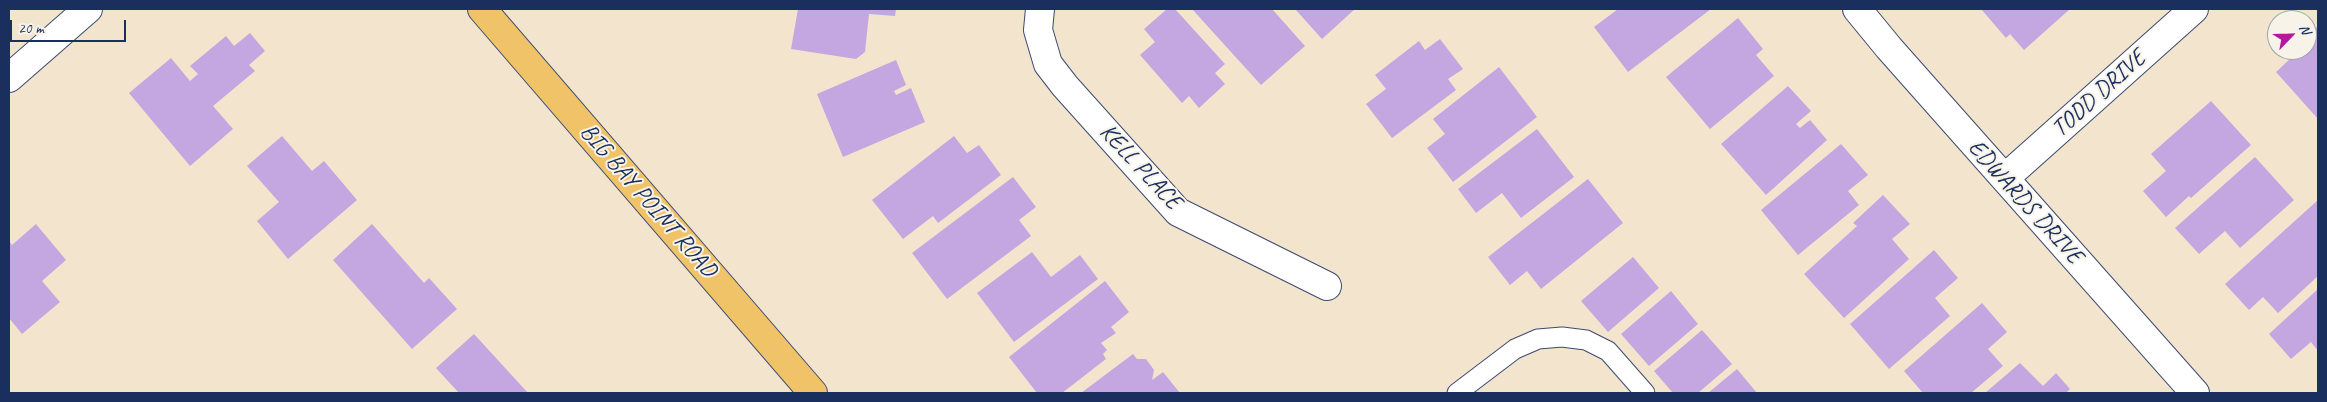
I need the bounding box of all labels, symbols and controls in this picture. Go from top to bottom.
scale bar [12,10,129,42]
north arrow [2267,10,2317,60]
text: 20 m [18,19,44,38]
text: N [2296,22,2315,37]
street label: TODD DRIVE [2046,44,2152,144]
street label: BIG BAY POINT ROAD [573,118,723,284]
street label: KELL PLACE [1093,118,1187,216]
street label: EDWARDS DRIVE [1962,134,2088,270]

